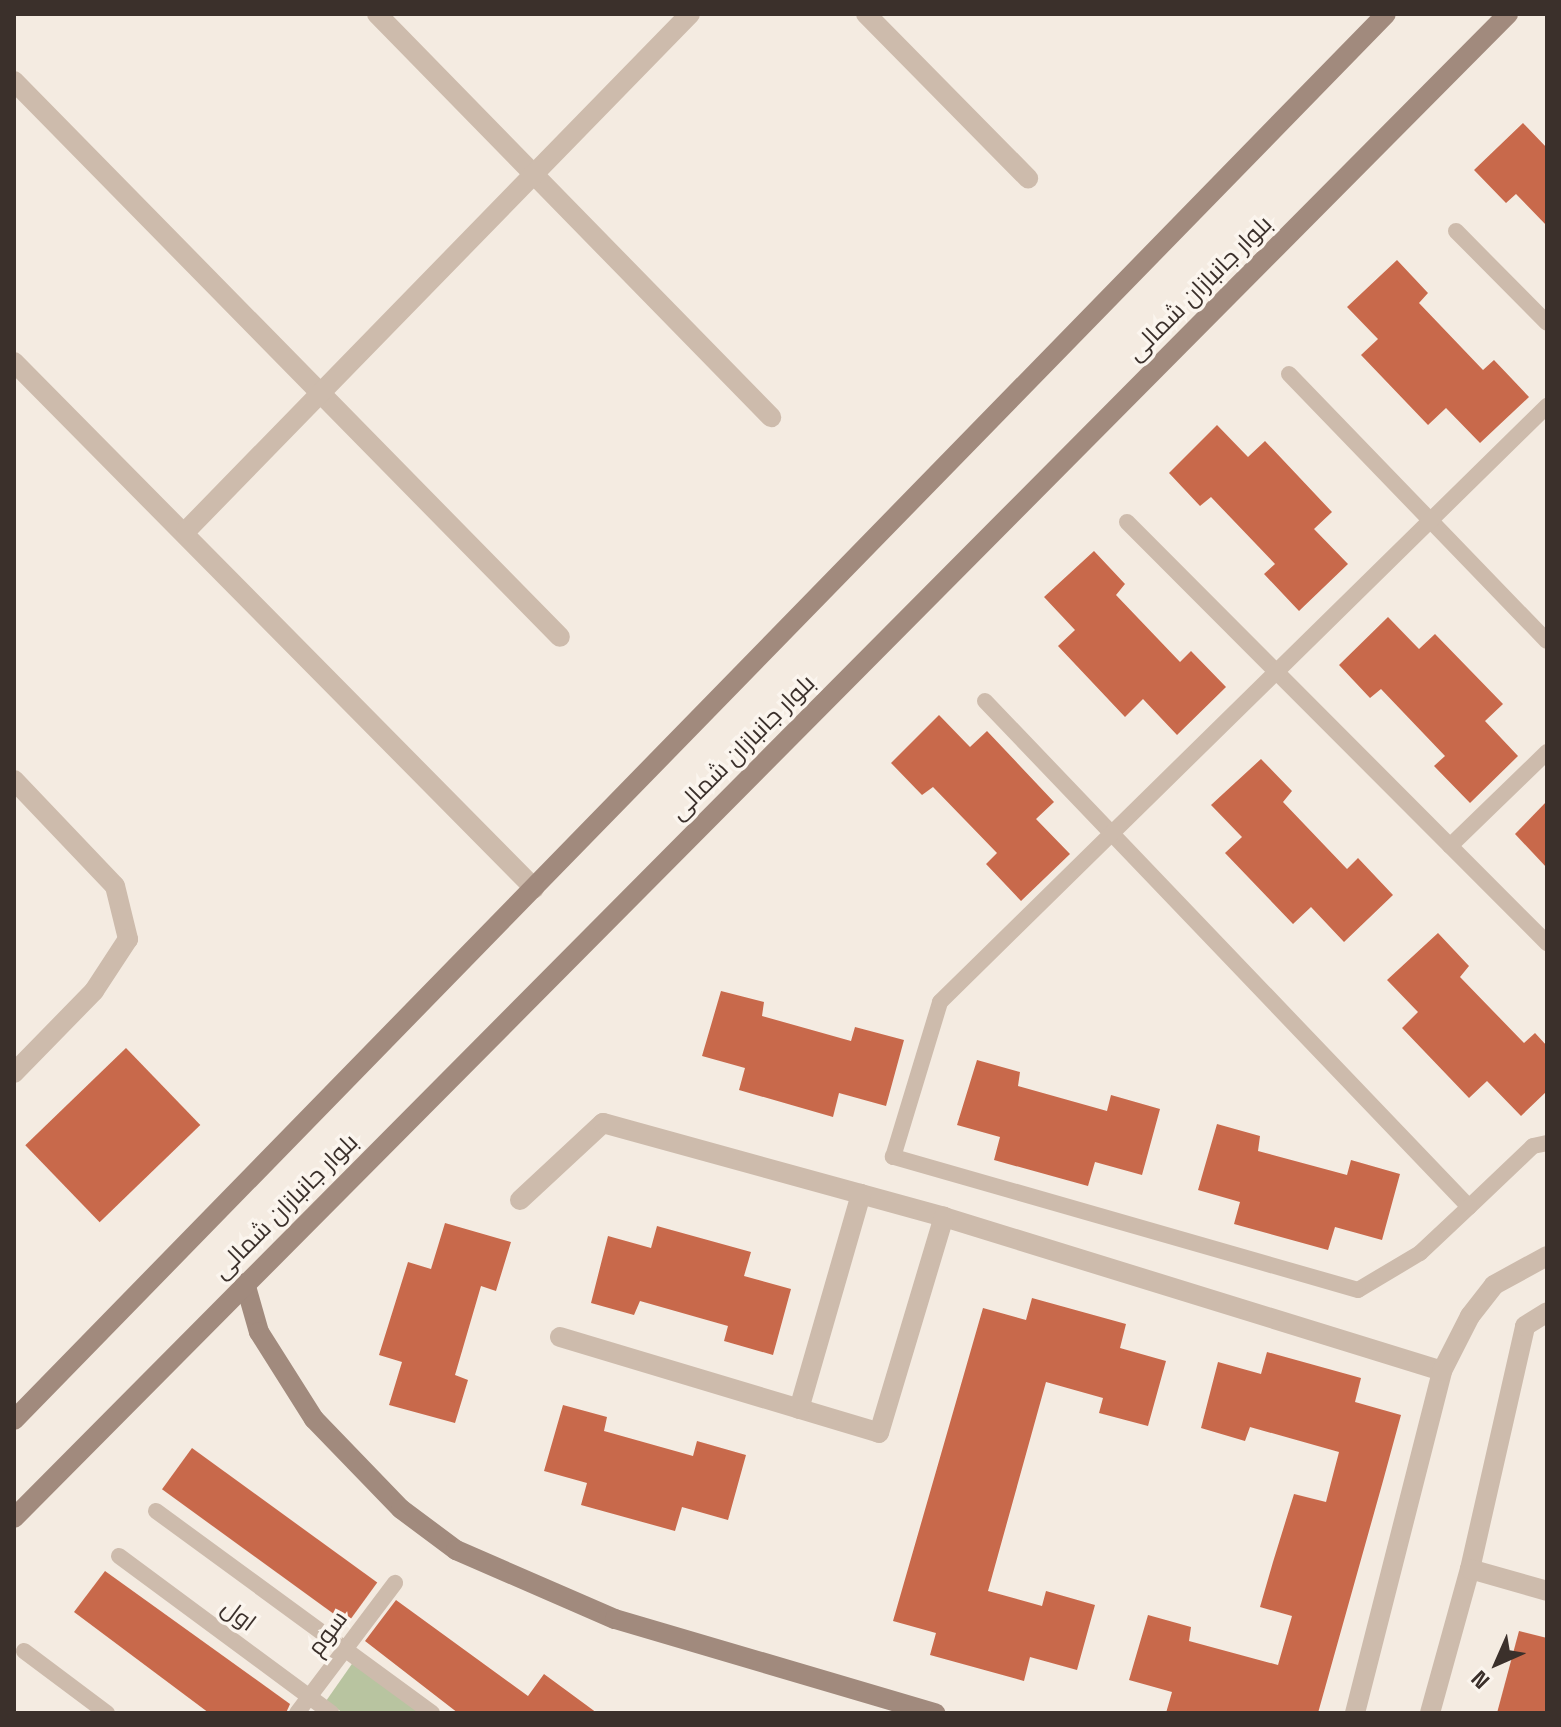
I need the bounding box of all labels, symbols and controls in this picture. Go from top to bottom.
street label: بلوار جانبازان شمالی [1120,209,1278,367]
street label: بلوار جانبازان شمالی [663,668,821,826]
street label: بلوار جانبازان شمالی [206,1127,364,1285]
street label: اول [216,1593,262,1637]
street label: سوم [301,1605,353,1661]
north arrow [1457,1623,1537,1703]
text: N [1465,1665,1495,1695]

